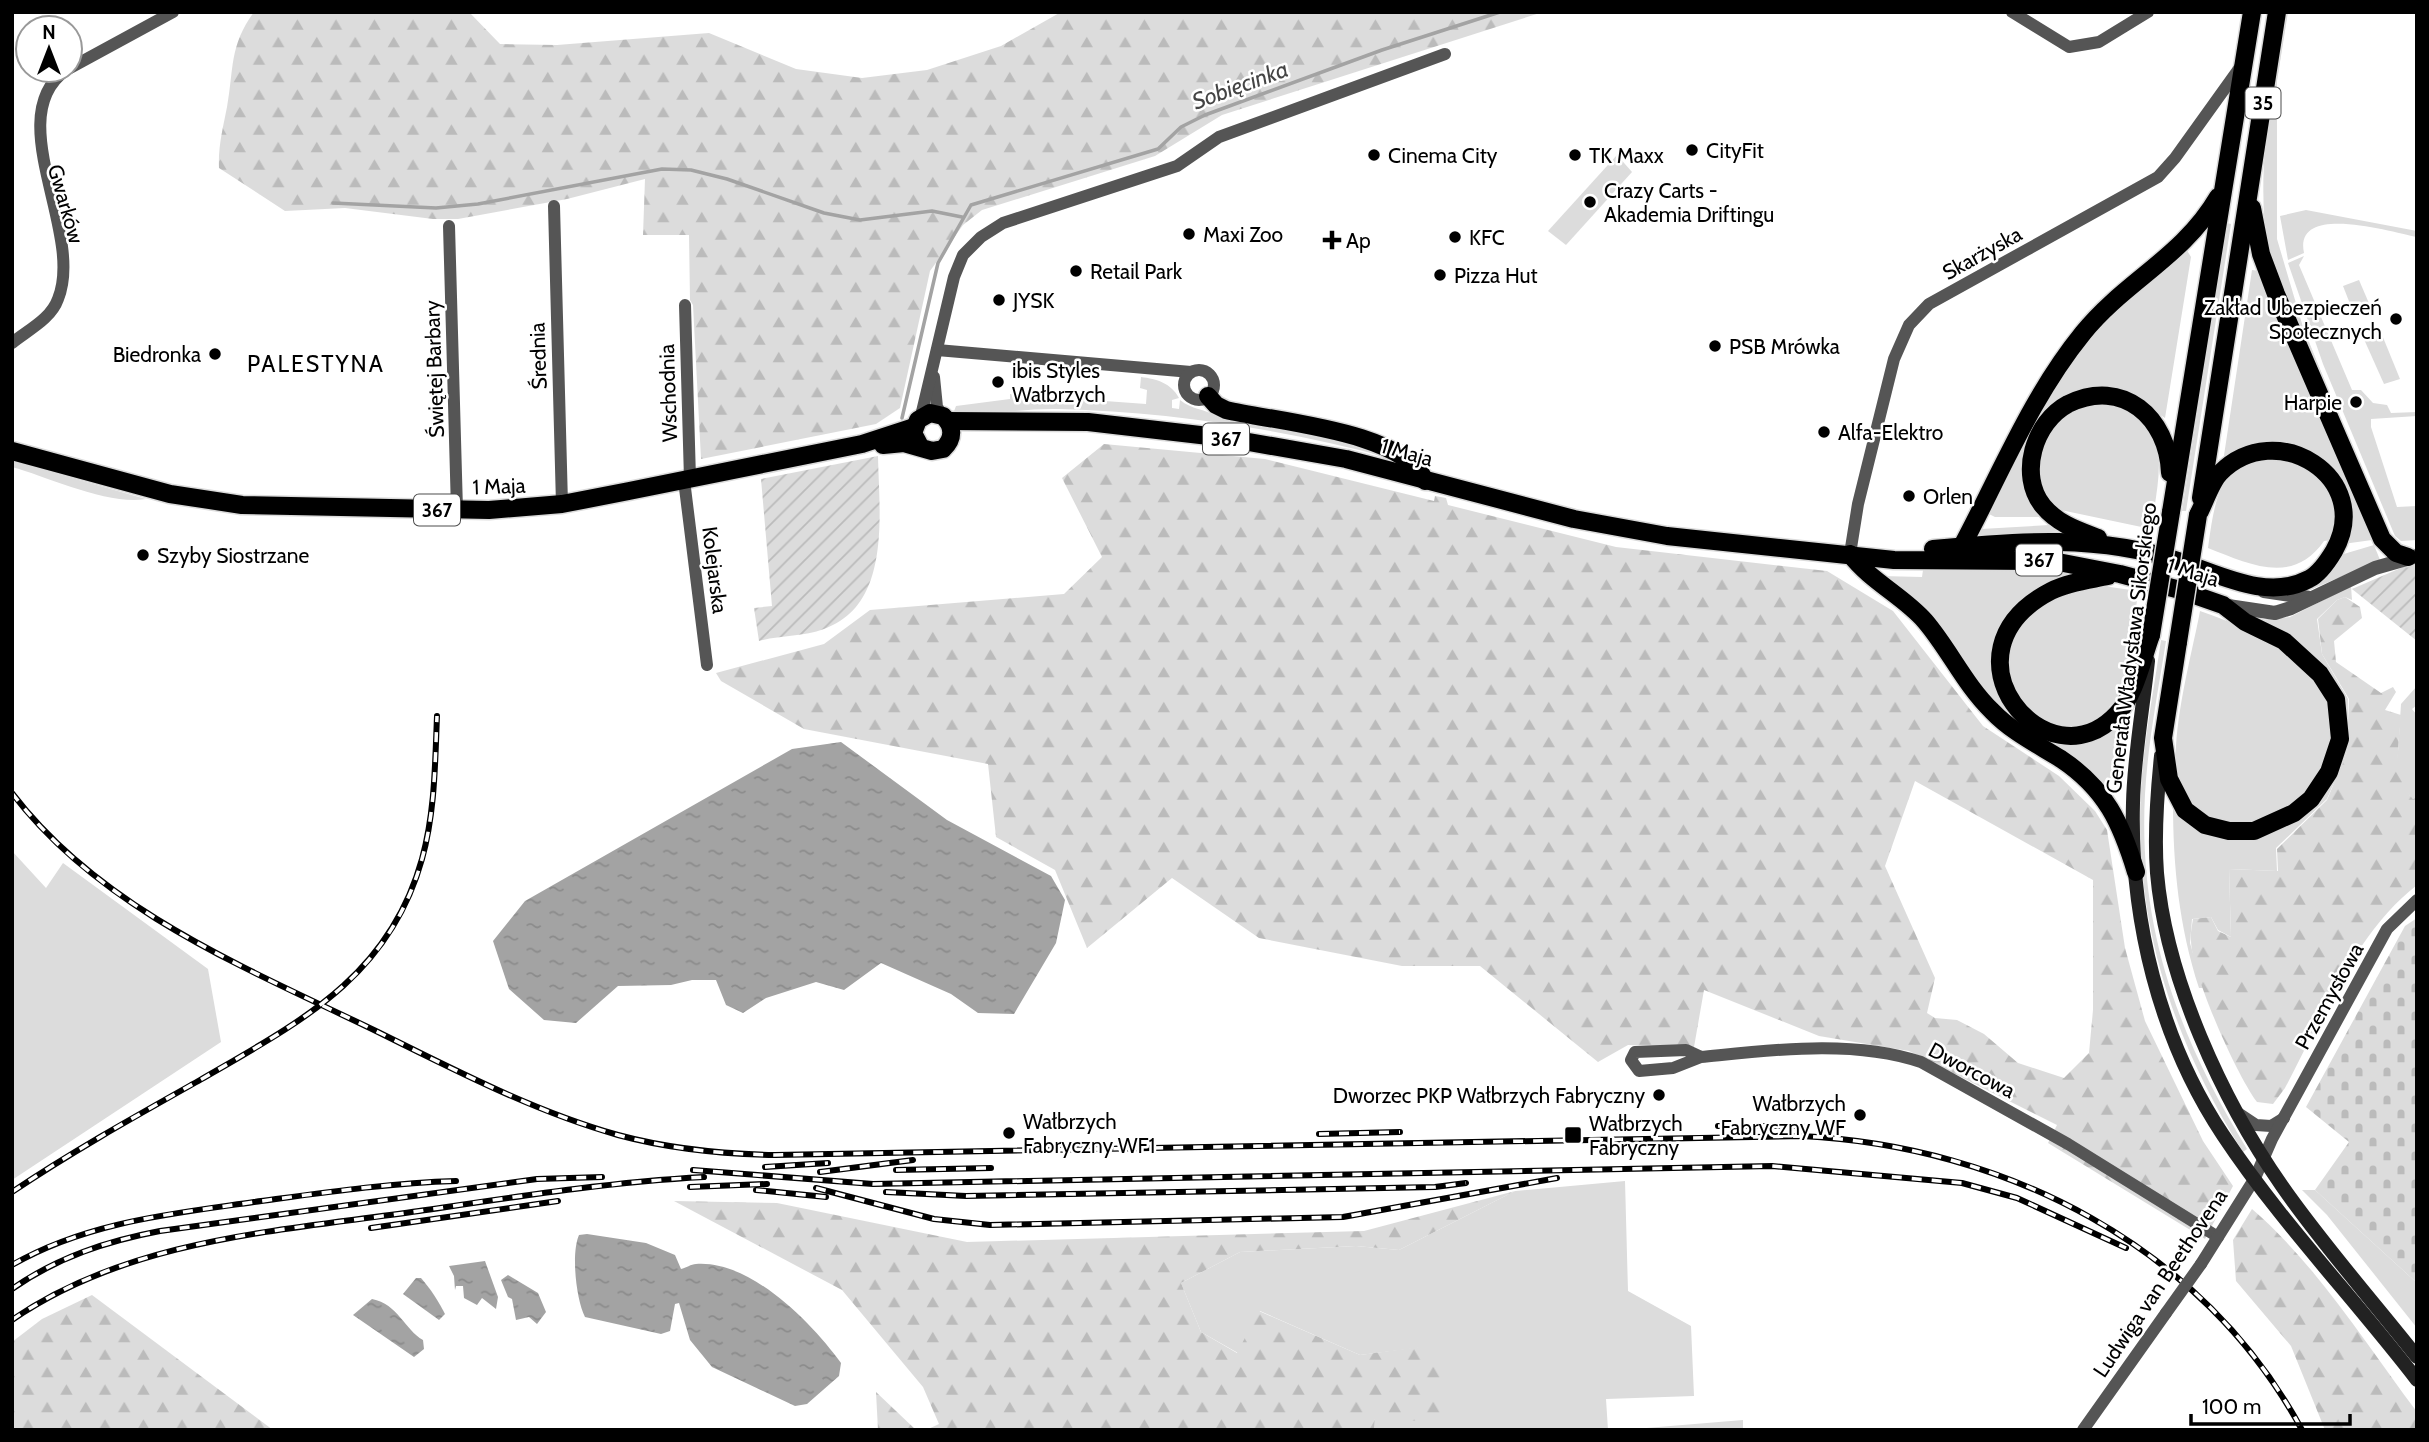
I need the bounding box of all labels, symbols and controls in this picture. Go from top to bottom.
north arrow [14,14,84,84]
text: N [42,21,56,44]
water label: Sobięcinka [1188,55,1292,115]
road number: 35 [2246,88,2280,118]
place label: CityFit [1706,138,1764,163]
marker: CityFit [1684,142,1700,158]
place label: Cinema City [1388,143,1498,168]
place label: TK Maxx [1589,143,1664,168]
marker: Cinema City [1366,147,1382,163]
marker: TK Maxx [1567,147,1583,163]
street label: Gwarków [43,161,89,247]
place label: Crazy Carts - Akademia Driftingu [1604,178,1774,227]
marker: Crazy Carts - Akademia Driftingu [1582,194,1598,210]
street label: Skarżyska [1938,221,2026,285]
place label: Maxi Zoo [1203,222,1283,247]
place label: KFC [1469,225,1505,250]
marker: Maxi Zoo [1181,226,1197,242]
place label: Ap [1346,228,1371,253]
marker: KFC [1447,229,1463,245]
marker: Ap [1324,232,1340,248]
place label: Retail Park [1090,259,1183,284]
marker: Retail Park [1068,263,1084,279]
place label: Pizza Hut [1454,263,1538,288]
marker: Pizza Hut [1432,267,1448,283]
place label: JYSK [1012,288,1055,313]
marker: JYSK [991,292,1007,308]
place label: Zakład Ubezpieczeń Społecznych [2204,295,2382,344]
street label: Świętej Barbary [419,299,450,438]
marker: Zakład Ubezpieczeń Społecznych [2388,311,2404,327]
street label: Średnia [524,322,552,390]
place label: PSB Mrówka [1729,334,1840,359]
marker: PSB Mrówka [1707,338,1723,354]
place label: Biedronka [113,342,201,367]
street label: Wschodnia [654,343,682,443]
marker: Biedronka [207,346,223,362]
district label: PALESTYNA [247,350,385,378]
place label: ibis Styles Wałbrzych [1012,358,1106,407]
marker: ibis Styles Wałbrzych [990,374,1006,390]
place label: Harpie [2284,390,2342,415]
marker: Harpie [2348,394,2364,410]
place label: Alfa-Elektro [1838,420,1943,445]
road number: 367 [1203,424,1249,454]
marker: Alfa-Elektro [1816,424,1832,440]
street label: 1 Maja [1378,433,1436,472]
street label: 1 Maja [472,473,526,500]
place label: Orlen [1923,484,1973,509]
marker: Orlen [1901,488,1917,504]
road number: 367 [414,495,460,526]
street label: Generała Władysława Sikorskiego [2101,501,2161,795]
street label: Kolejarska [696,525,733,615]
place label: Szyby Siostrzane [157,543,310,568]
road number: 367 [2016,544,2062,576]
marker: Szyby Siostrzane [135,547,151,563]
street label: 1 Maja [2164,552,2222,593]
street label: Przemysłowa [2289,938,2369,1054]
street label: Dworcowa [1924,1037,2020,1103]
place label: Dworzec PKP Wałbrzych Fabryczny [1333,1083,1645,1108]
marker: Dworzec PKP Wałbrzych Fabryczny [1651,1087,1667,1103]
place label: Wałbrzych Fabryczny WF [1720,1091,1846,1140]
marker: Wałbrzych Fabryczny WF [1852,1107,1868,1123]
place label: Wałbrzych Fabryczny WF1 [1023,1109,1155,1158]
place label: Wałbrzych Fabryczny [1589,1111,1683,1160]
marker: Wałbrzych Fabryczny WF1 [1001,1125,1017,1141]
marker: Wałbrzych Fabryczny [1563,1125,1583,1145]
street label: Ludwiga van Beethovena [2088,1184,2232,1382]
scale bar [2191,1382,2350,1426]
text: 100 m [2202,1394,2261,1419]

